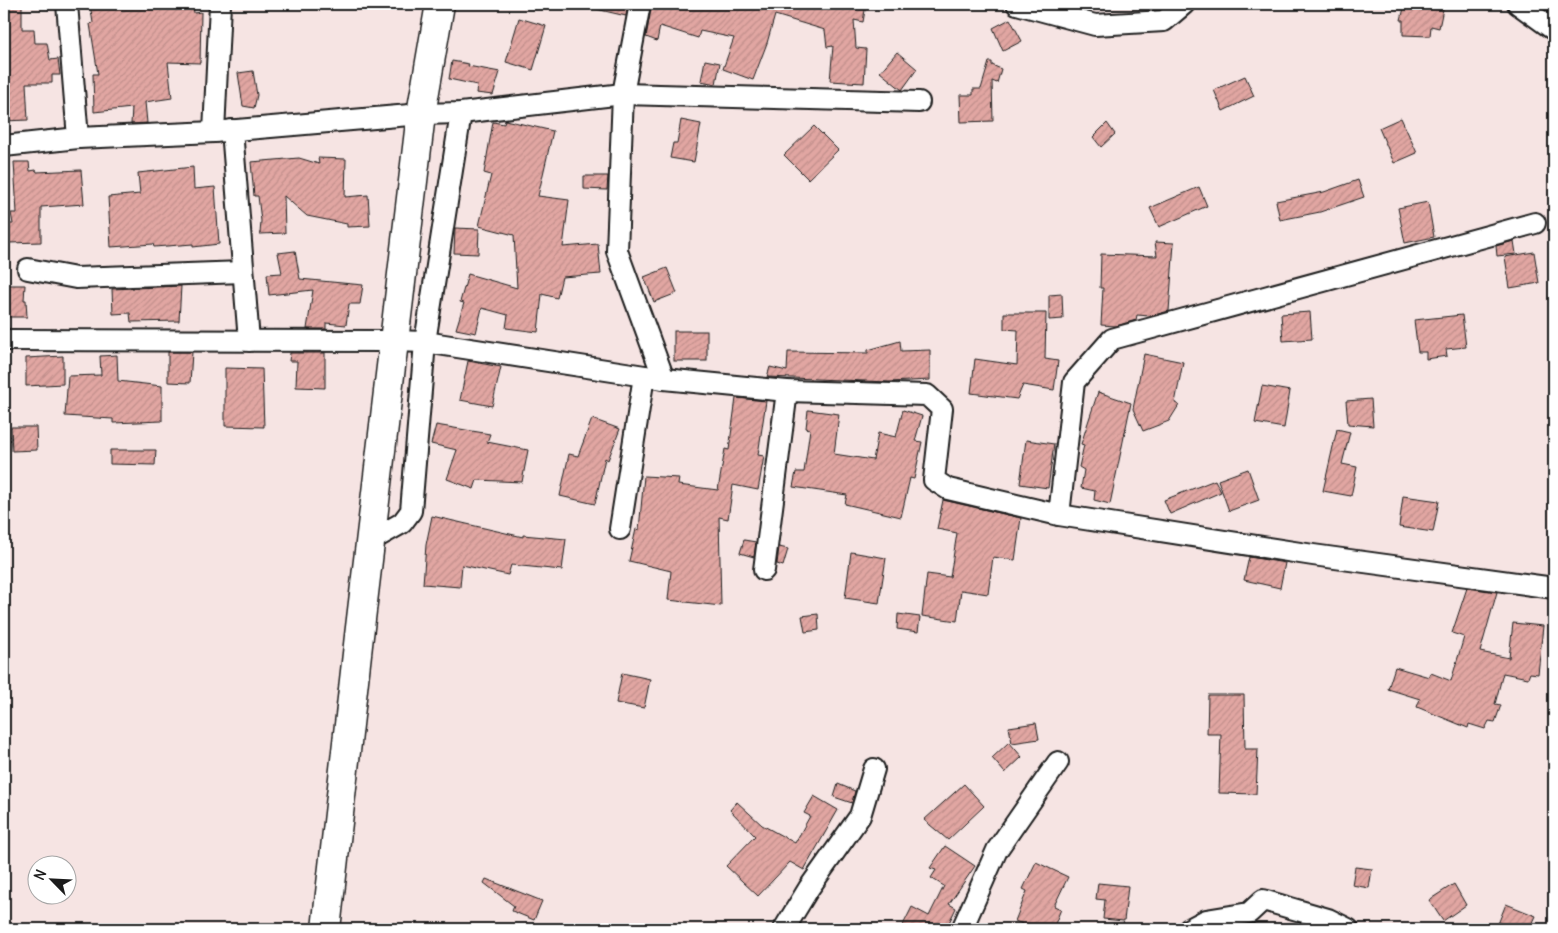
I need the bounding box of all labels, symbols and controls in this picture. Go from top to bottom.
north arrow [28,856,78,906]
text: N [30,867,50,883]

